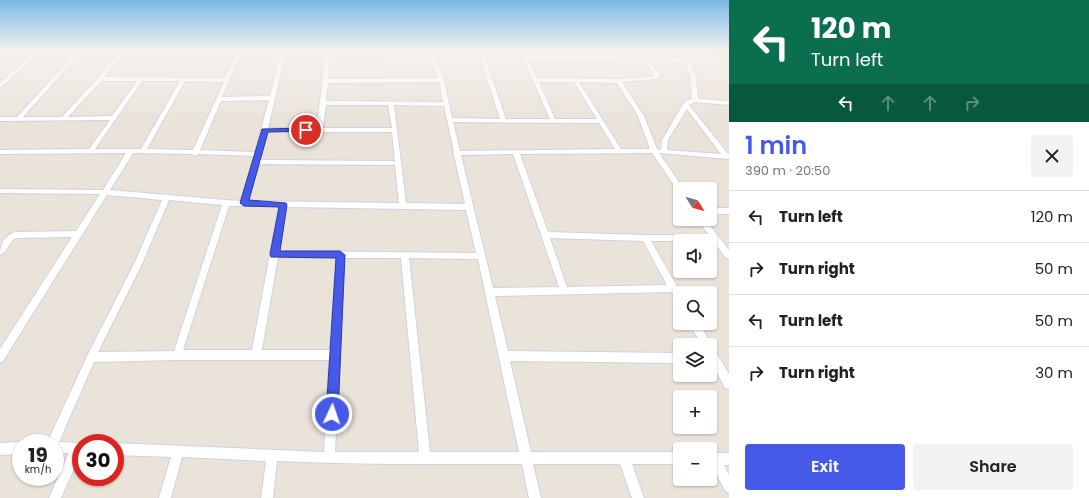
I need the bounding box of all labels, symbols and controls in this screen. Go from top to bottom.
text: 120 m [811,9,891,48]
icon: left [745,16,797,68]
text: Turn left [811,47,883,72]
icon: left [835,92,857,114]
icon: ahead [877,92,899,114]
icon: ahead [919,92,941,114]
icon: right [961,92,983,114]
pin [289,113,323,147]
icon: arrive [295,119,317,141]
text: 1 min [745,129,807,162]
button: close [1031,135,1073,177]
text: 390 m · 20:50 [745,161,830,180]
north arrow [673,182,717,226]
map controls [673,182,717,486]
icon: left [745,206,767,228]
text: Turn left [779,206,843,227]
text: 120 m [1031,206,1073,227]
button: sound [673,234,717,278]
icon: right [745,258,767,280]
text: Turn right [779,258,855,279]
text: 50 m [1035,258,1073,279]
button: search [673,286,717,330]
icon: left [745,310,767,332]
text: Turn left [779,310,843,331]
text: 50 m [1035,310,1073,331]
button: layers [673,338,717,382]
icon: right [745,362,767,384]
text: Turn right [779,362,855,383]
text: 30 m [1035,362,1073,383]
button: + [673,390,717,434]
position arrow [311,393,353,435]
speed limit sign: 30 [72,434,124,486]
text: 19 [28,441,48,469]
button: − [673,442,717,486]
button: Exit [745,444,905,490]
button: Share [913,444,1073,490]
text: km/h [25,462,51,477]

